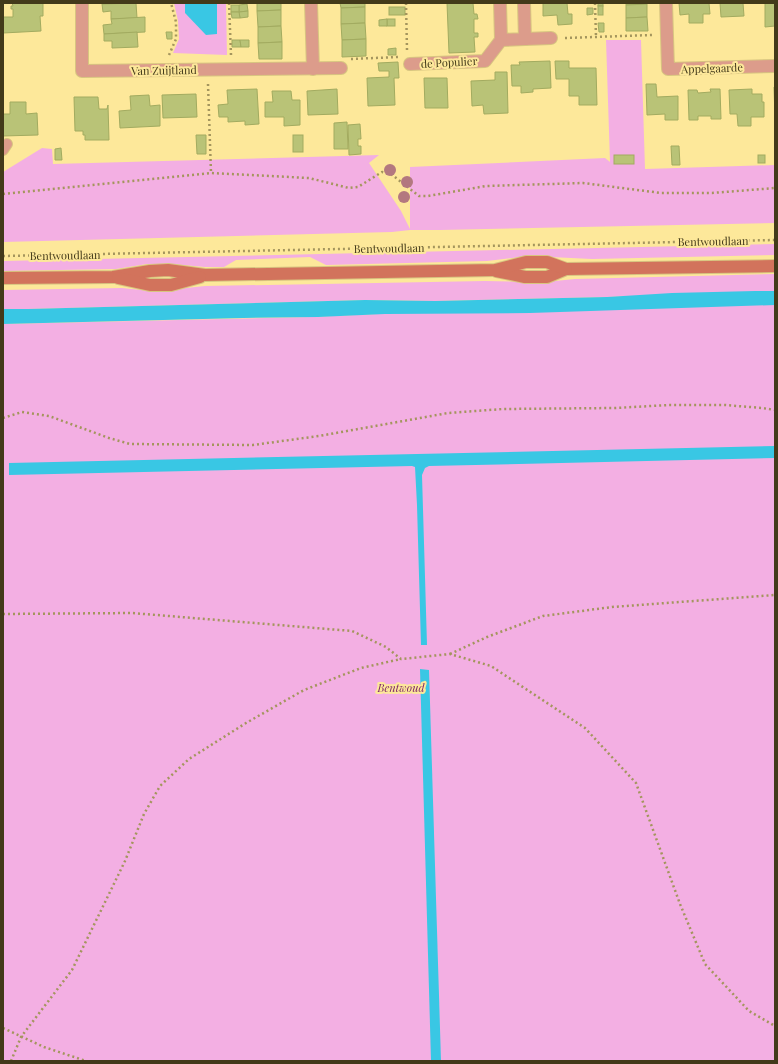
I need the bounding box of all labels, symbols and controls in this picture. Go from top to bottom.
street label: de Populier [420,53,478,71]
street label: Appelgaarde [680,59,744,77]
street label: Van Zuijtland [130,62,197,78]
street label: Bentwoudlaan [678,233,749,249]
street label: Bentwoudlaan [354,240,425,256]
street label: Bentwoudlaan [30,247,101,263]
park label: Bentwoud [377,680,425,695]

